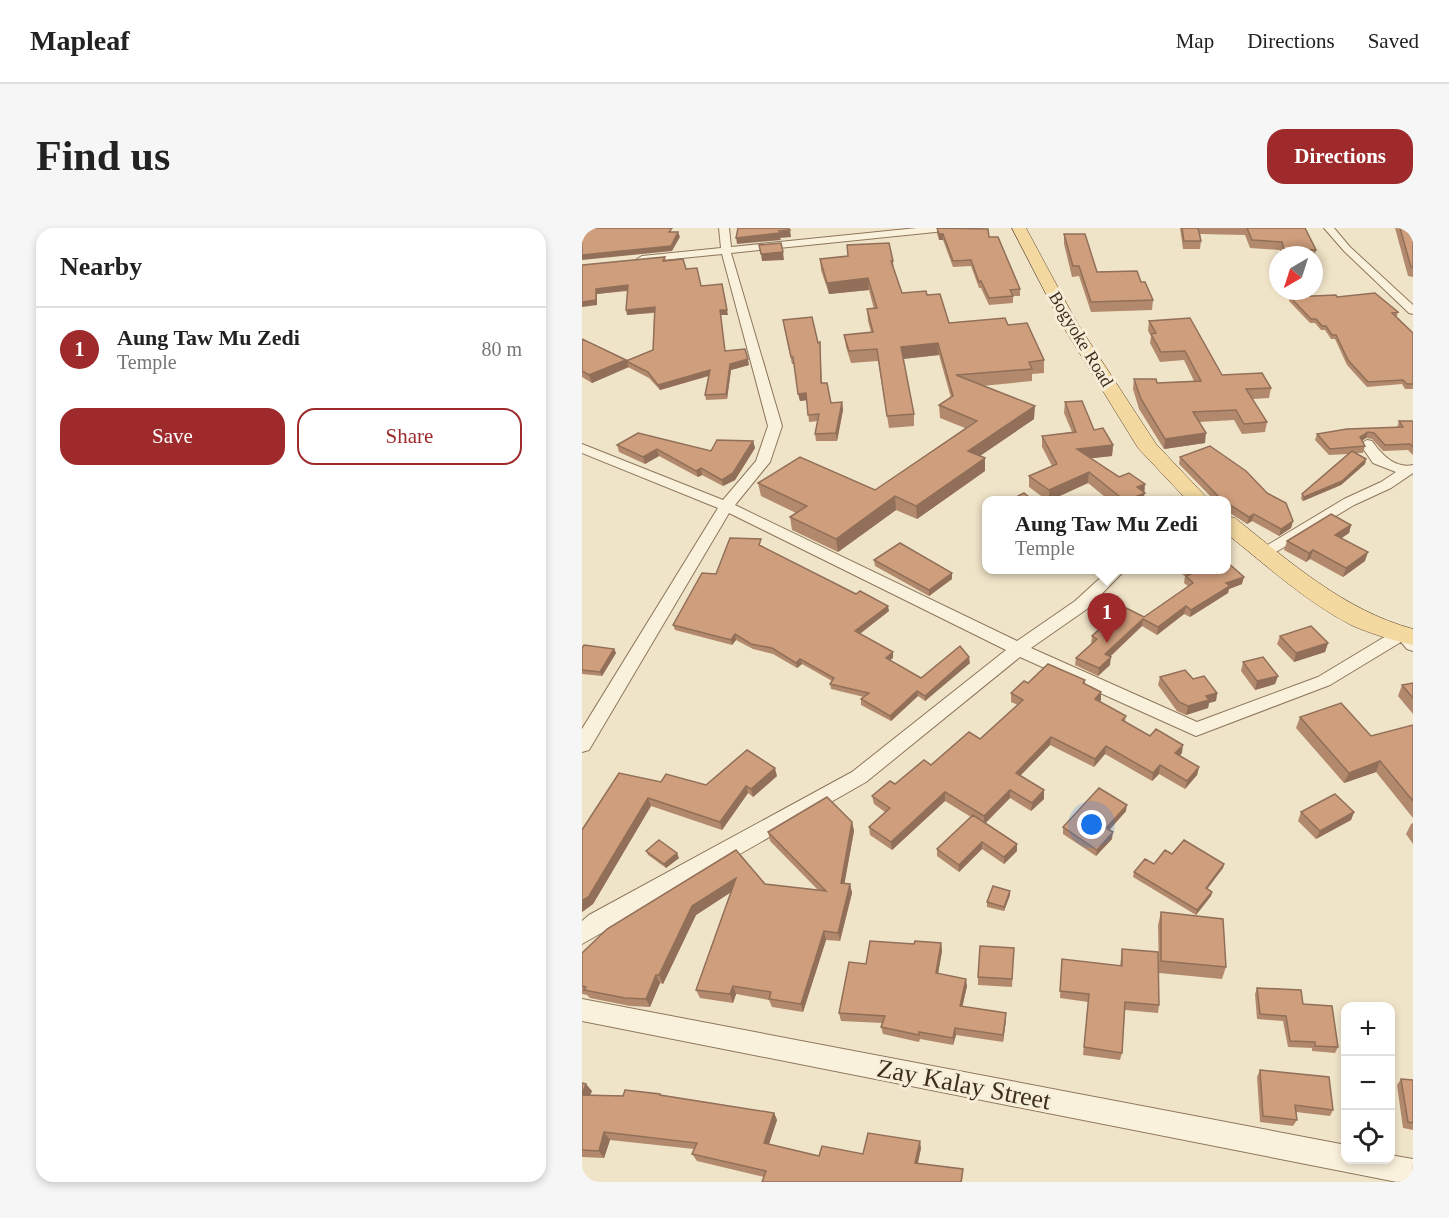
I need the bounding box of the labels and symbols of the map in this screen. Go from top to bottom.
north arrow [1269,246,1323,300]
street label: Bogyoke Road [1045,288,1117,390]
pin: 1 [1088,594,1126,643]
your location [1077,810,1106,839]
street label: Zay Kalay Street [875,1053,1054,1116]

